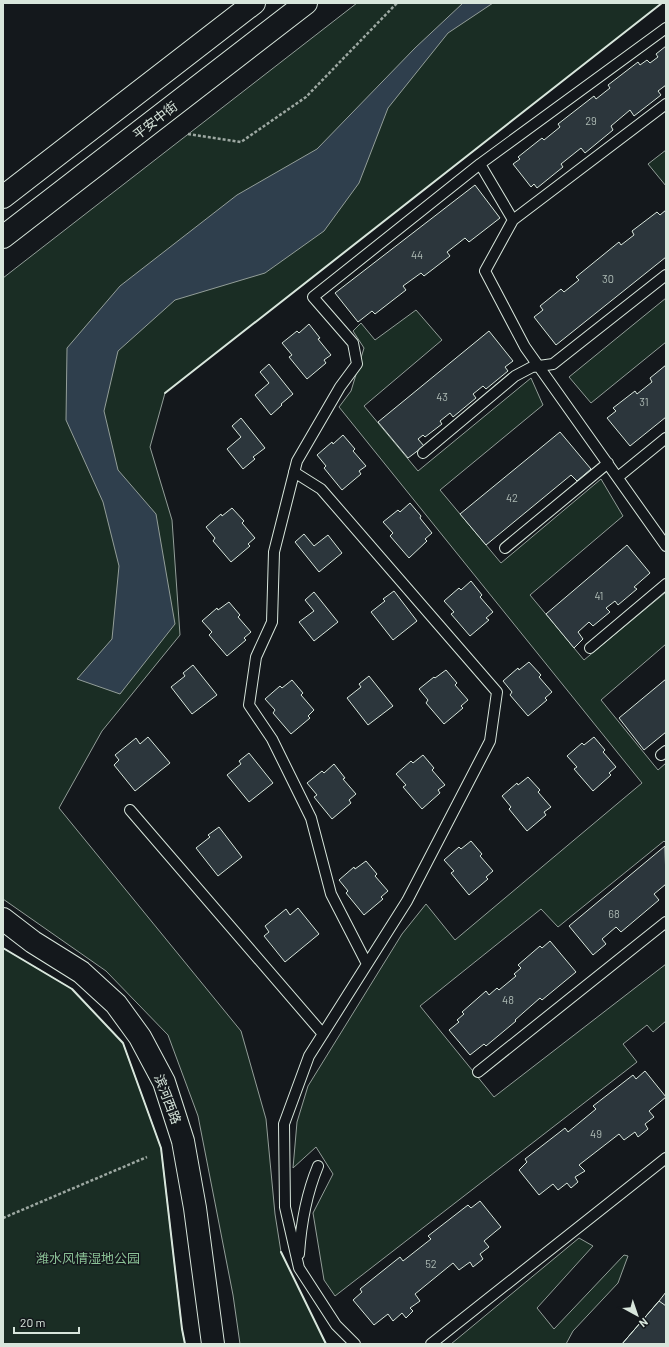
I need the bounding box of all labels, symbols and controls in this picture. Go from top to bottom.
street label: 平安中街 [130,98,180,142]
house number: 29 [585,114,597,127]
house number: 44 [411,248,423,261]
house number: 30 [602,272,614,285]
house number: 43 [436,390,448,403]
house number: 31 [639,395,649,408]
house number: 42 [506,491,518,504]
house number: 41 [595,589,603,602]
house number: 68 [608,907,620,920]
house number: 48 [502,993,514,1006]
street label: 滨河西路 [151,1072,185,1126]
house number: 49 [590,1127,602,1140]
park label: 潍水风情湿地公园 [36,1250,140,1266]
house number: 52 [425,1257,437,1270]
north arrow [617,1295,657,1335]
scale bar [14,1309,79,1335]
text: 20 m [20,1315,46,1329]
text: N [637,1316,651,1330]

